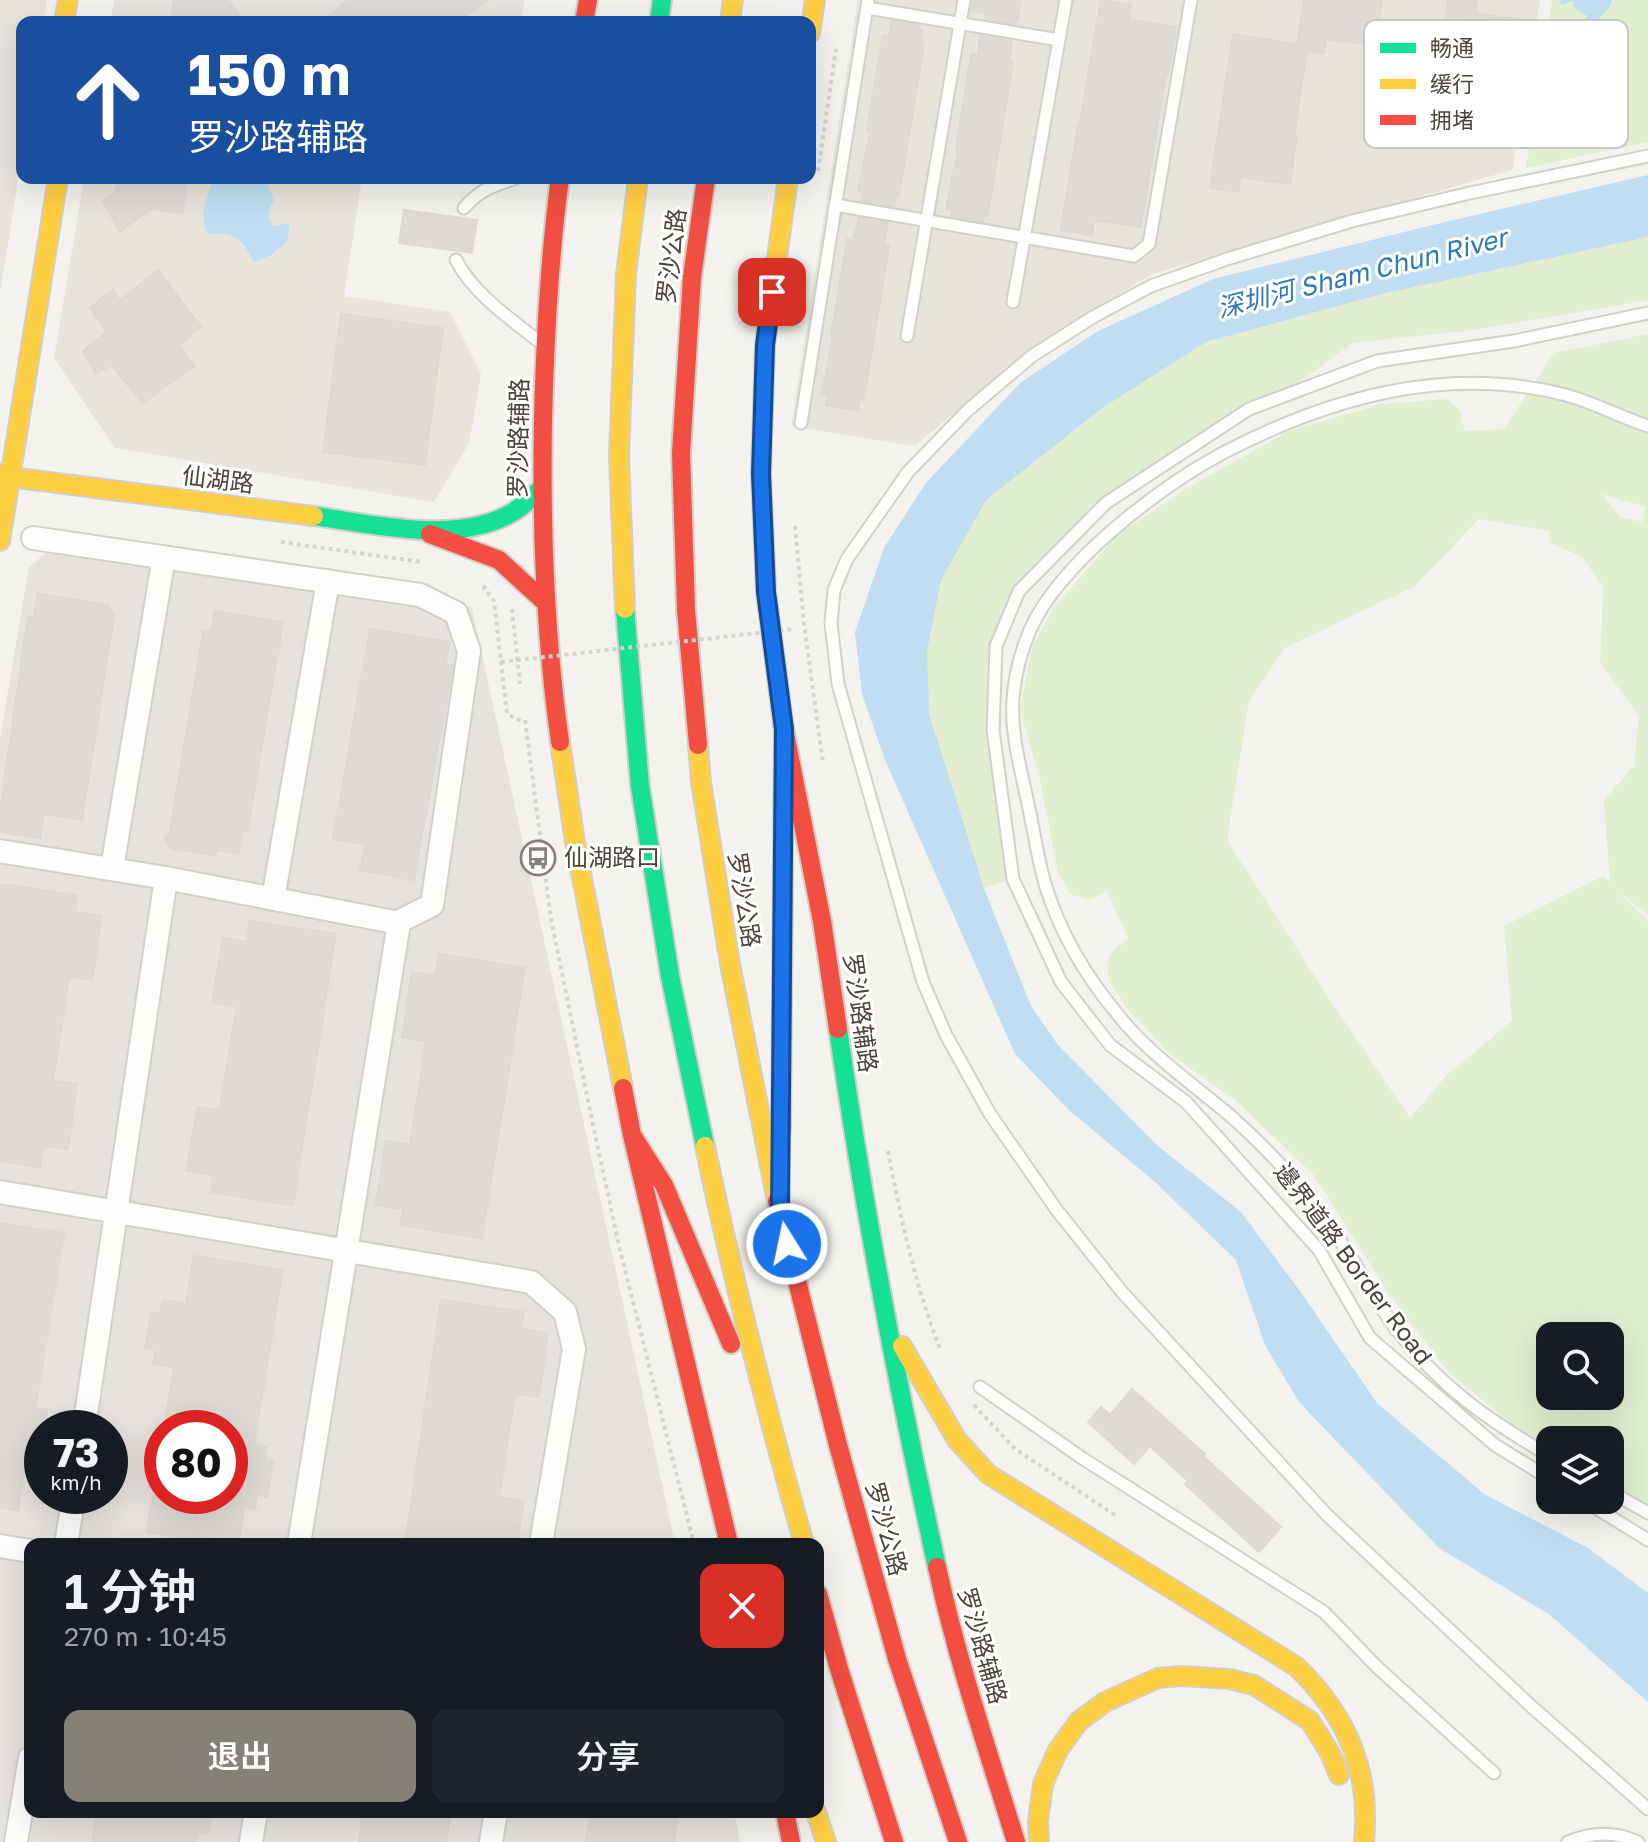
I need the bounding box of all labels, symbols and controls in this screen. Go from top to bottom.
legend [1364,20,1628,148]
text: 畅通 [1430,34,1474,61]
text: 150 m [188,40,350,107]
icon: ahead [56,48,160,152]
text: 缓行 [1430,70,1474,97]
text: 拥堵 [1430,106,1474,133]
text: 罗沙路辅路 [188,115,368,158]
street label: 罗沙公路 [650,206,691,305]
water label: 深圳河 Sham Chun River [1214,221,1514,323]
pin [738,258,806,326]
icon: arrive [750,270,794,314]
street label: 罗沙路辅路 [502,378,533,498]
street label: 仙湖路 [181,460,256,497]
bus stop icon: 仙湖路口 [519,839,557,877]
place label: 仙湖路口 [564,842,660,871]
street label: 罗沙公路 [724,850,767,949]
street label: 罗沙路辅路 [839,951,884,1074]
street label: 邊界道路 Border Road [1269,1157,1439,1369]
position arrow [745,1202,829,1286]
map controls [1536,1322,1624,1514]
button: search [1536,1322,1624,1410]
speed limit sign: 80 [144,1410,248,1514]
button: layers [1536,1426,1624,1514]
text: 73 [53,1428,99,1476]
text: km/h [51,1470,101,1494]
street label: 罗沙公路 [861,1478,914,1579]
text: 1 分钟 [64,1562,196,1620]
button: close [700,1564,784,1648]
street label: 罗沙路辅路 [953,1584,1014,1707]
text: 270 m · 10:45 [64,1621,227,1652]
button: 退出 [64,1710,416,1802]
button: 分享 [432,1710,784,1802]

